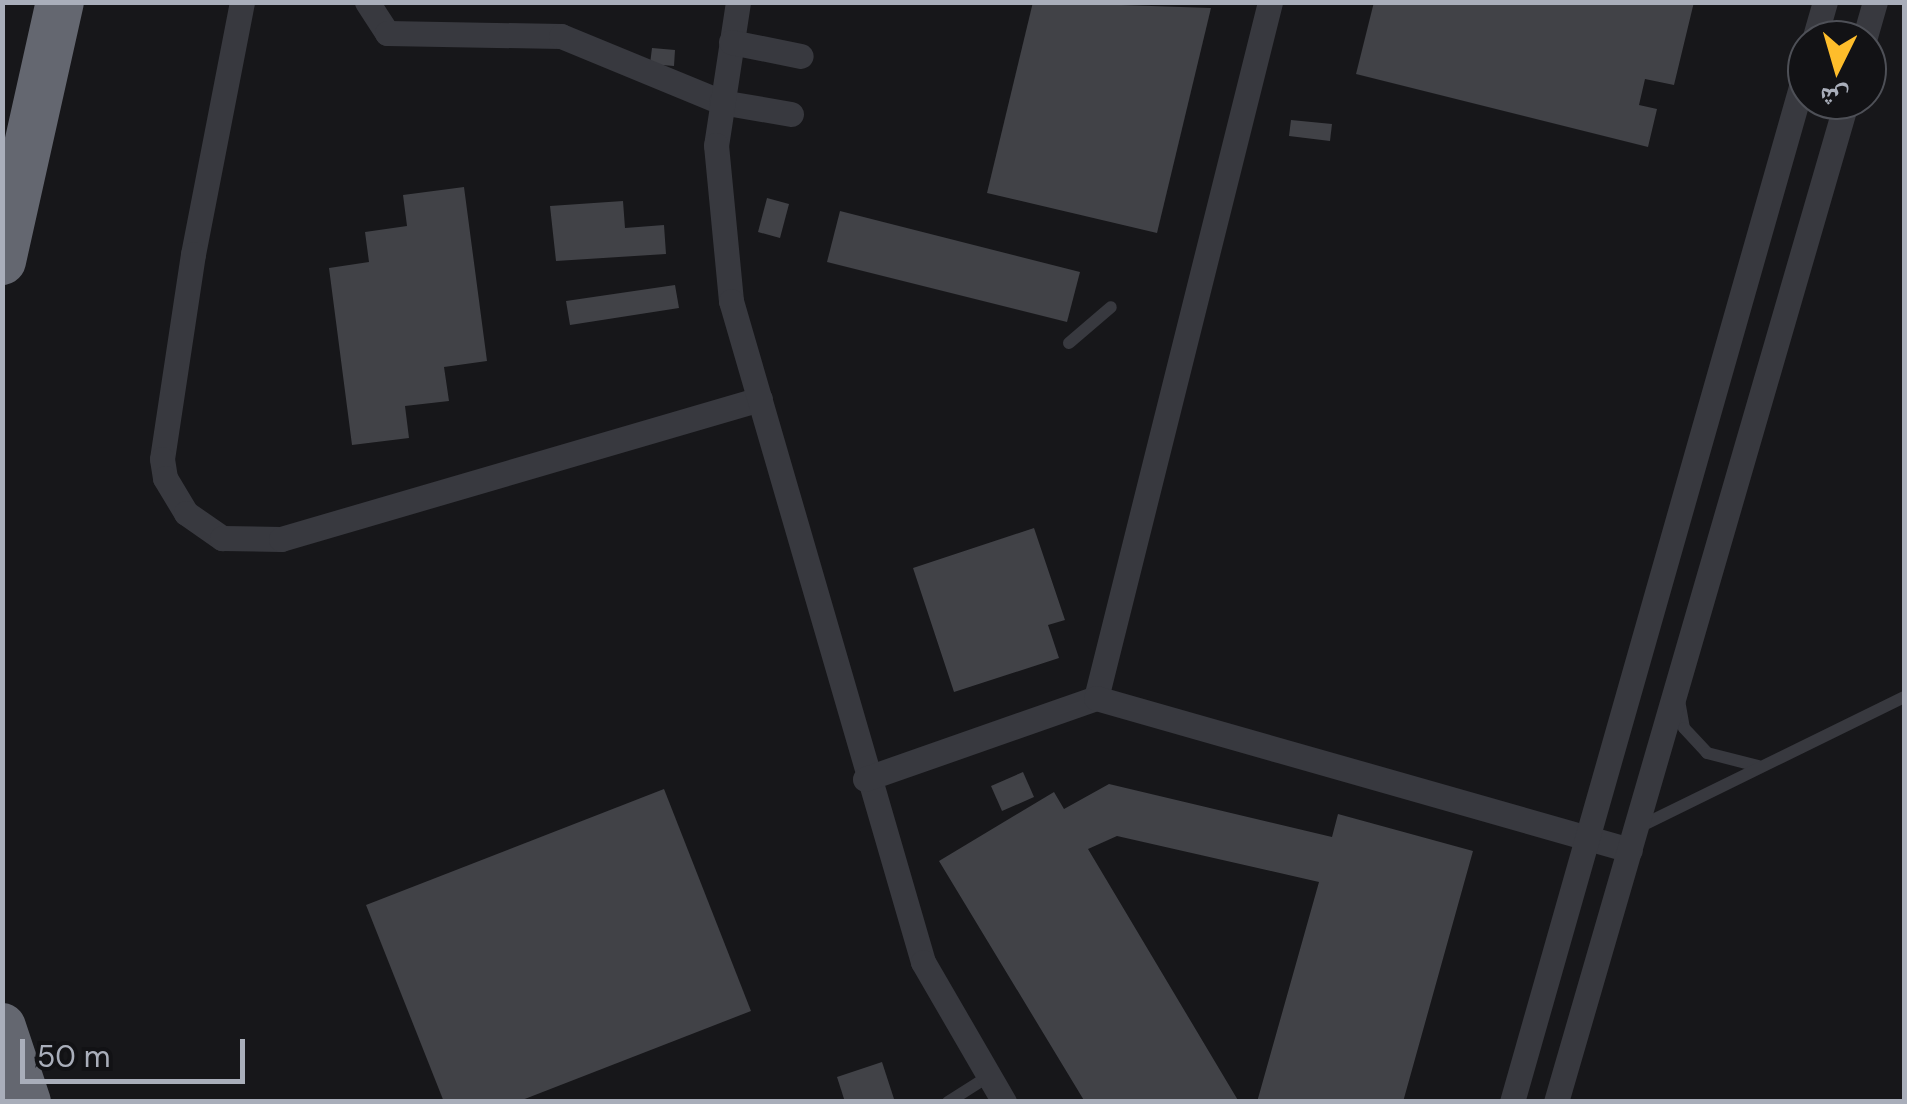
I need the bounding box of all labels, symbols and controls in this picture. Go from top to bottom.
north arrow [1787,20,1887,120]
text: ش [1818,79,1851,118]
scale bar [25,1019,250,1081]
text: 50 m [37,1037,111,1076]

